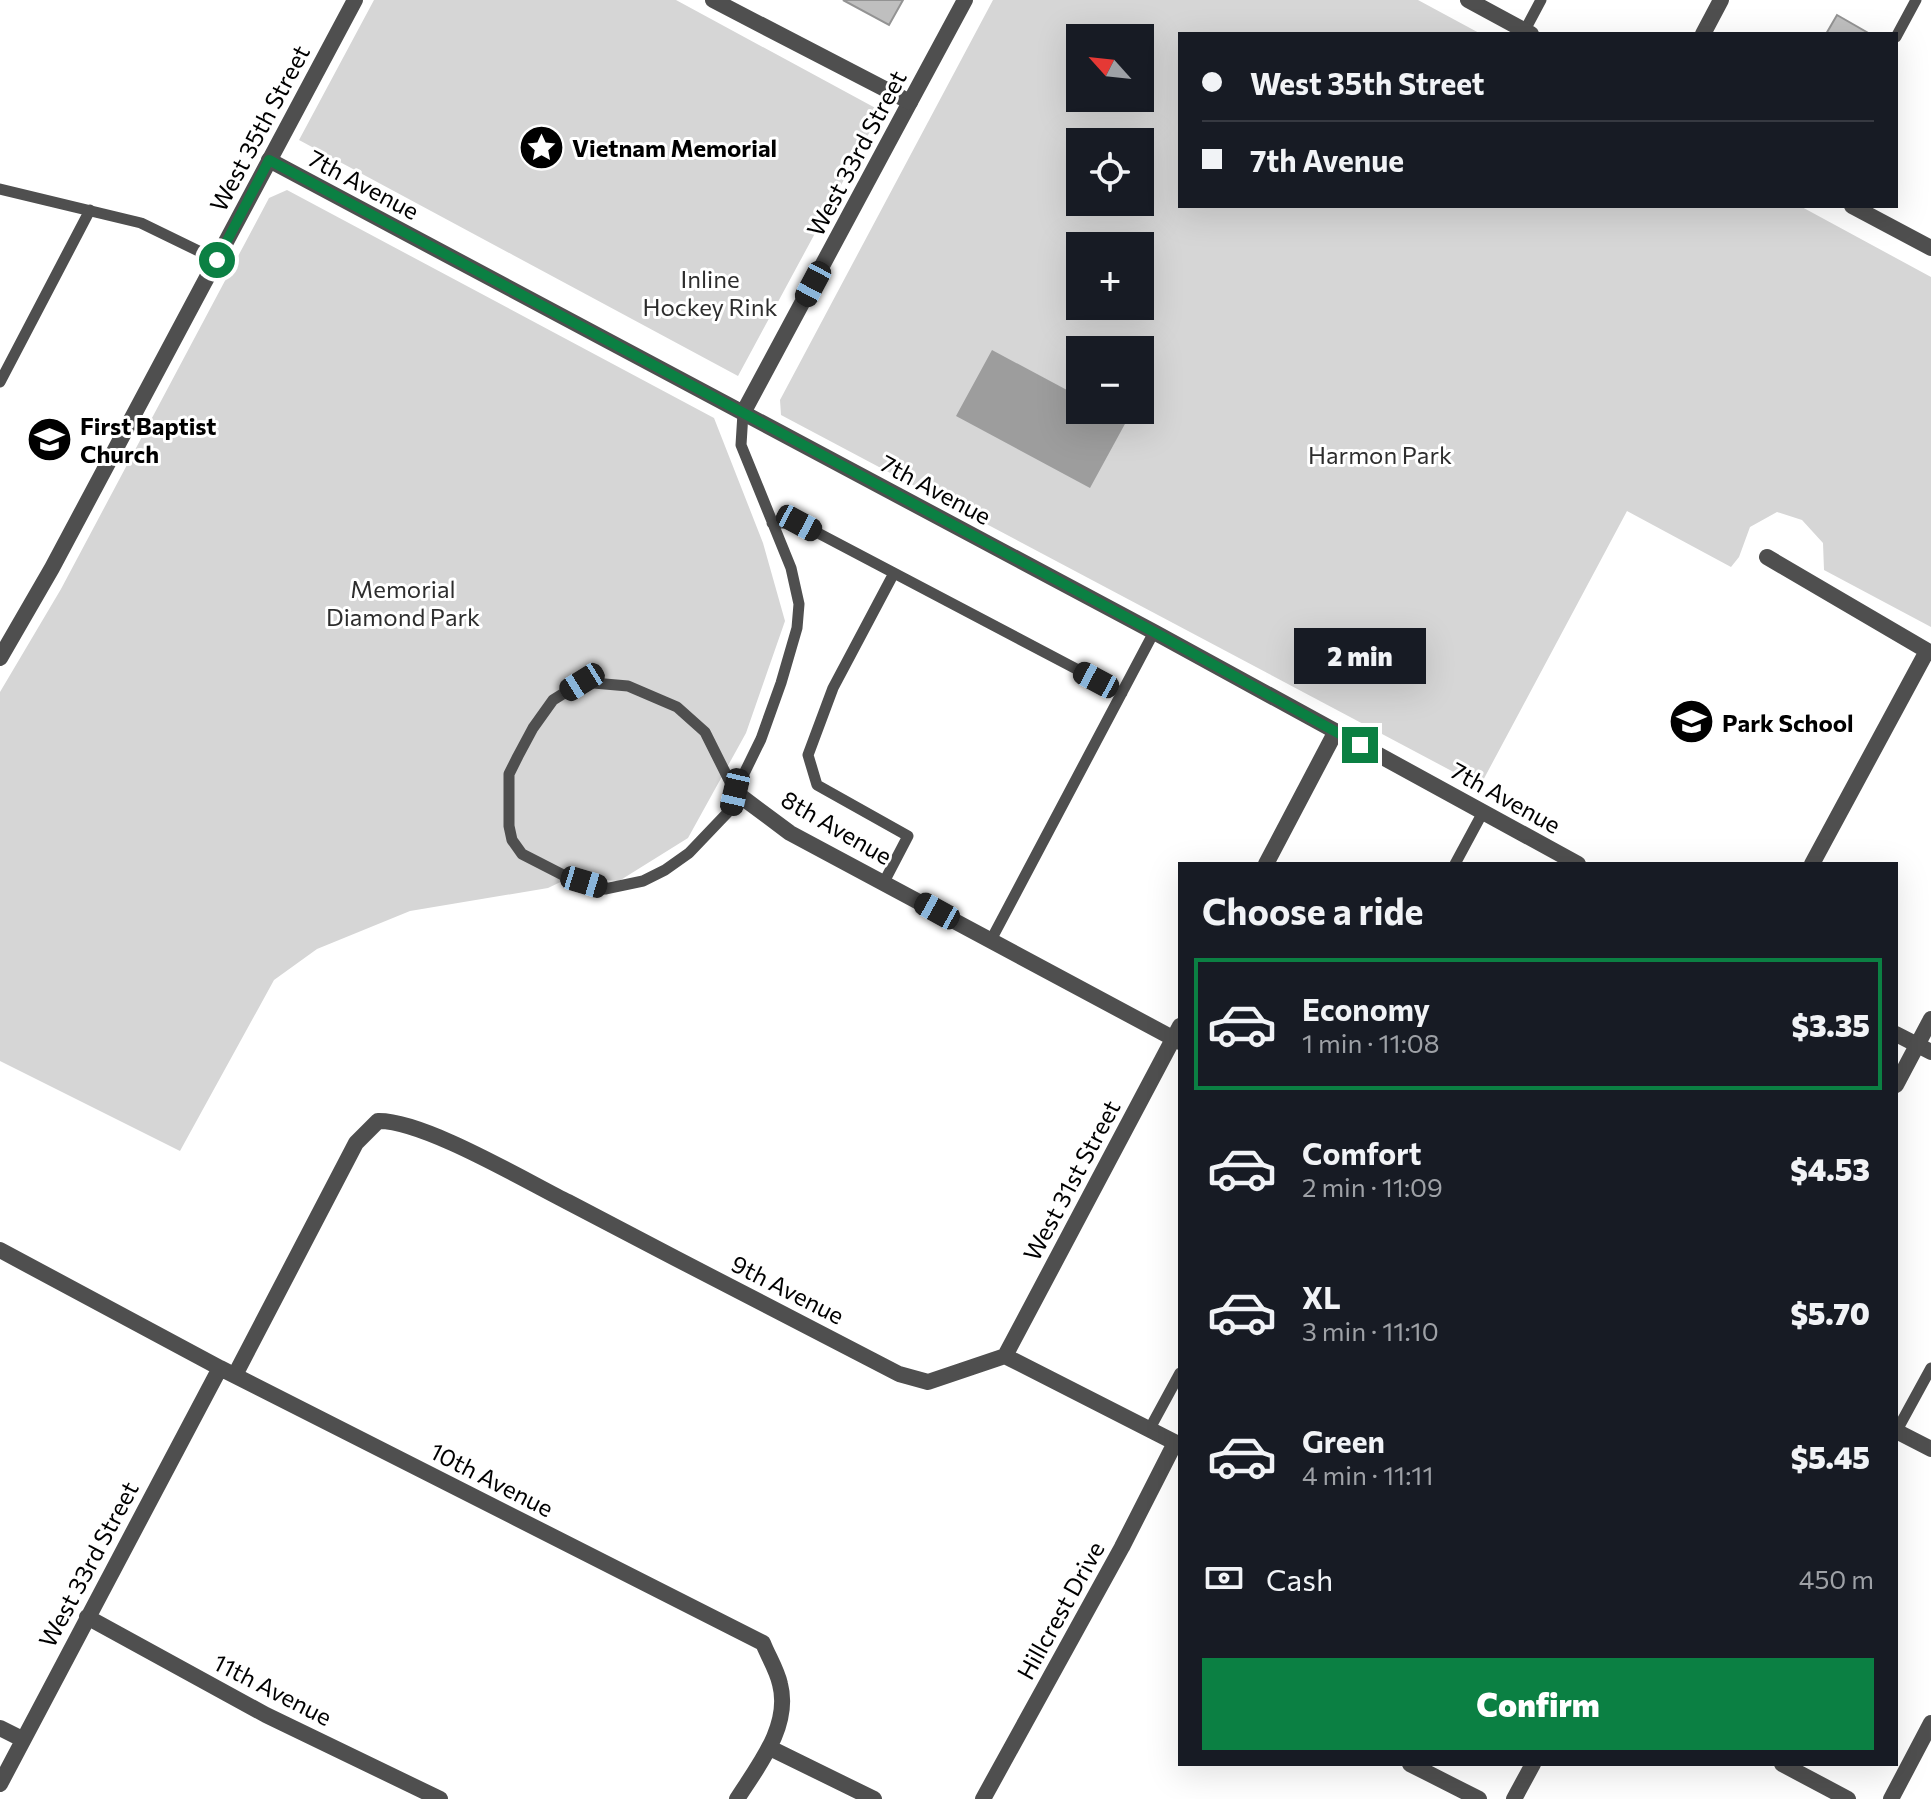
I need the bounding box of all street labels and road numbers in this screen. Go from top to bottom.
street label: West 35th Street [203,40,315,216]
street label: West 33rd Street [800,65,912,241]
street label: 7th Avenue [304,143,424,225]
street label: 7th Avenue [876,448,996,530]
street label: 7th Avenue [1446,755,1566,839]
street label: 8th Avenue [777,784,897,870]
street label: West 31st Street [1016,1095,1126,1265]
street label: 9th Avenue [727,1248,849,1330]
street label: 10th Avenue [426,1436,558,1522]
street label: West 33rd Street [32,1476,144,1652]
street label: Hillcrest Drive [1010,1536,1110,1684]
street label: 11th Avenue [209,1647,337,1731]

